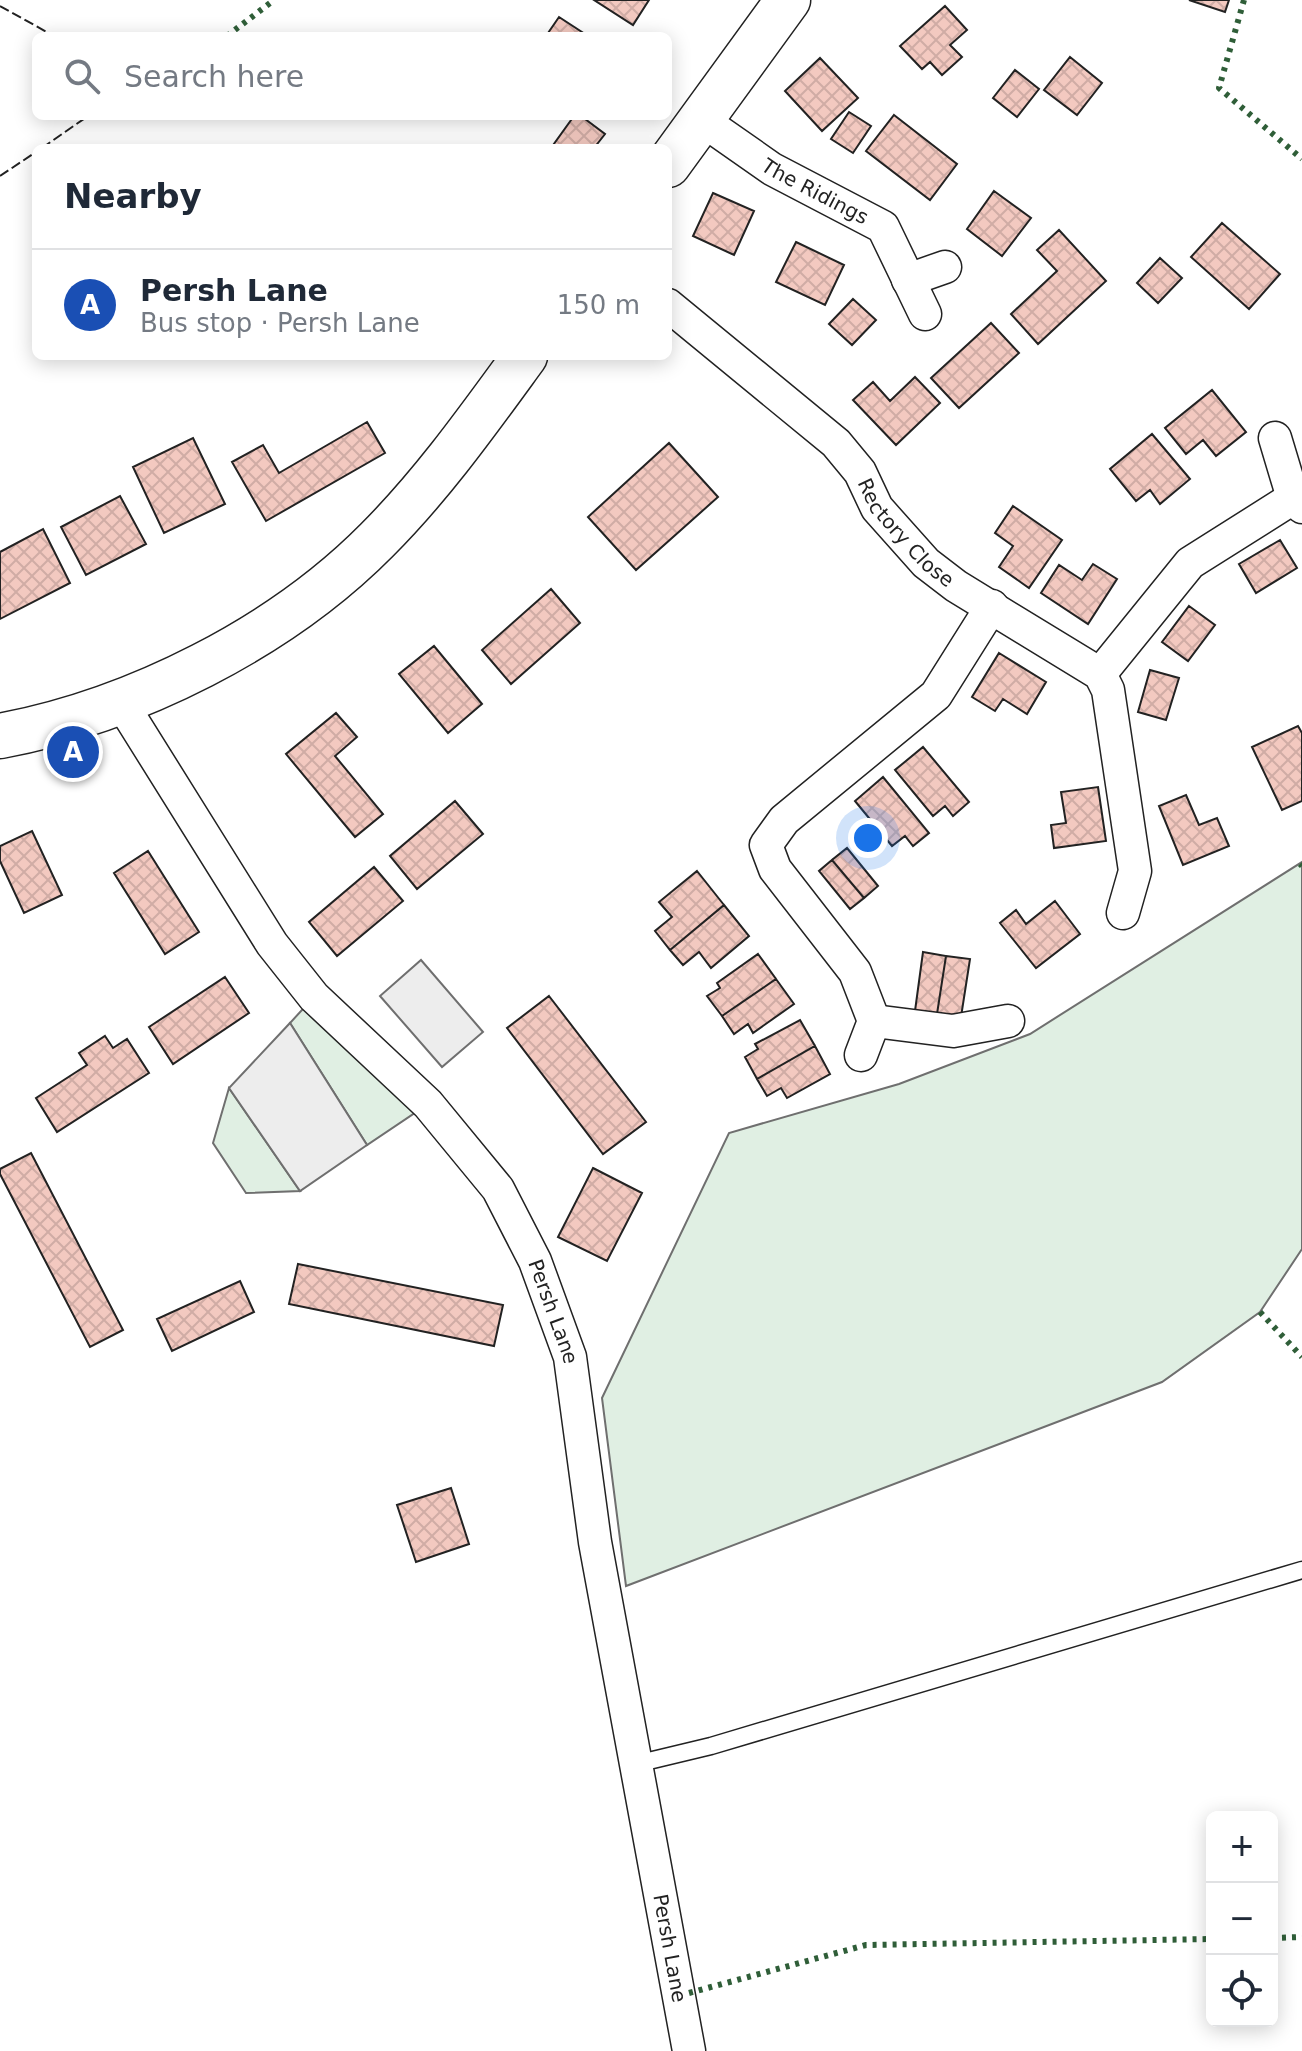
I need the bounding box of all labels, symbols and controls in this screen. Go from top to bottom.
search box [32,32,672,120]
icon: search [60,54,104,98]
text: Search here [124,59,304,94]
street label: The Ridings [756,153,872,229]
text: Nearby [64,176,202,216]
text: Persh Lane [140,273,328,308]
text: A [80,290,100,320]
text: 150 m [557,290,640,320]
text: Bus stop · Persh Lane [140,308,420,338]
street label: Rectory Close [853,474,959,592]
pin: A [47,722,99,782]
your location [848,818,888,858]
street label: Persh Lane [523,1256,583,1365]
map controls [1206,1811,1278,2027]
button: + [1206,1811,1278,1883]
button: − [1206,1883,1278,1955]
street label: Persh Lane [648,1892,692,2004]
button: locate [1206,1955,1278,2027]

